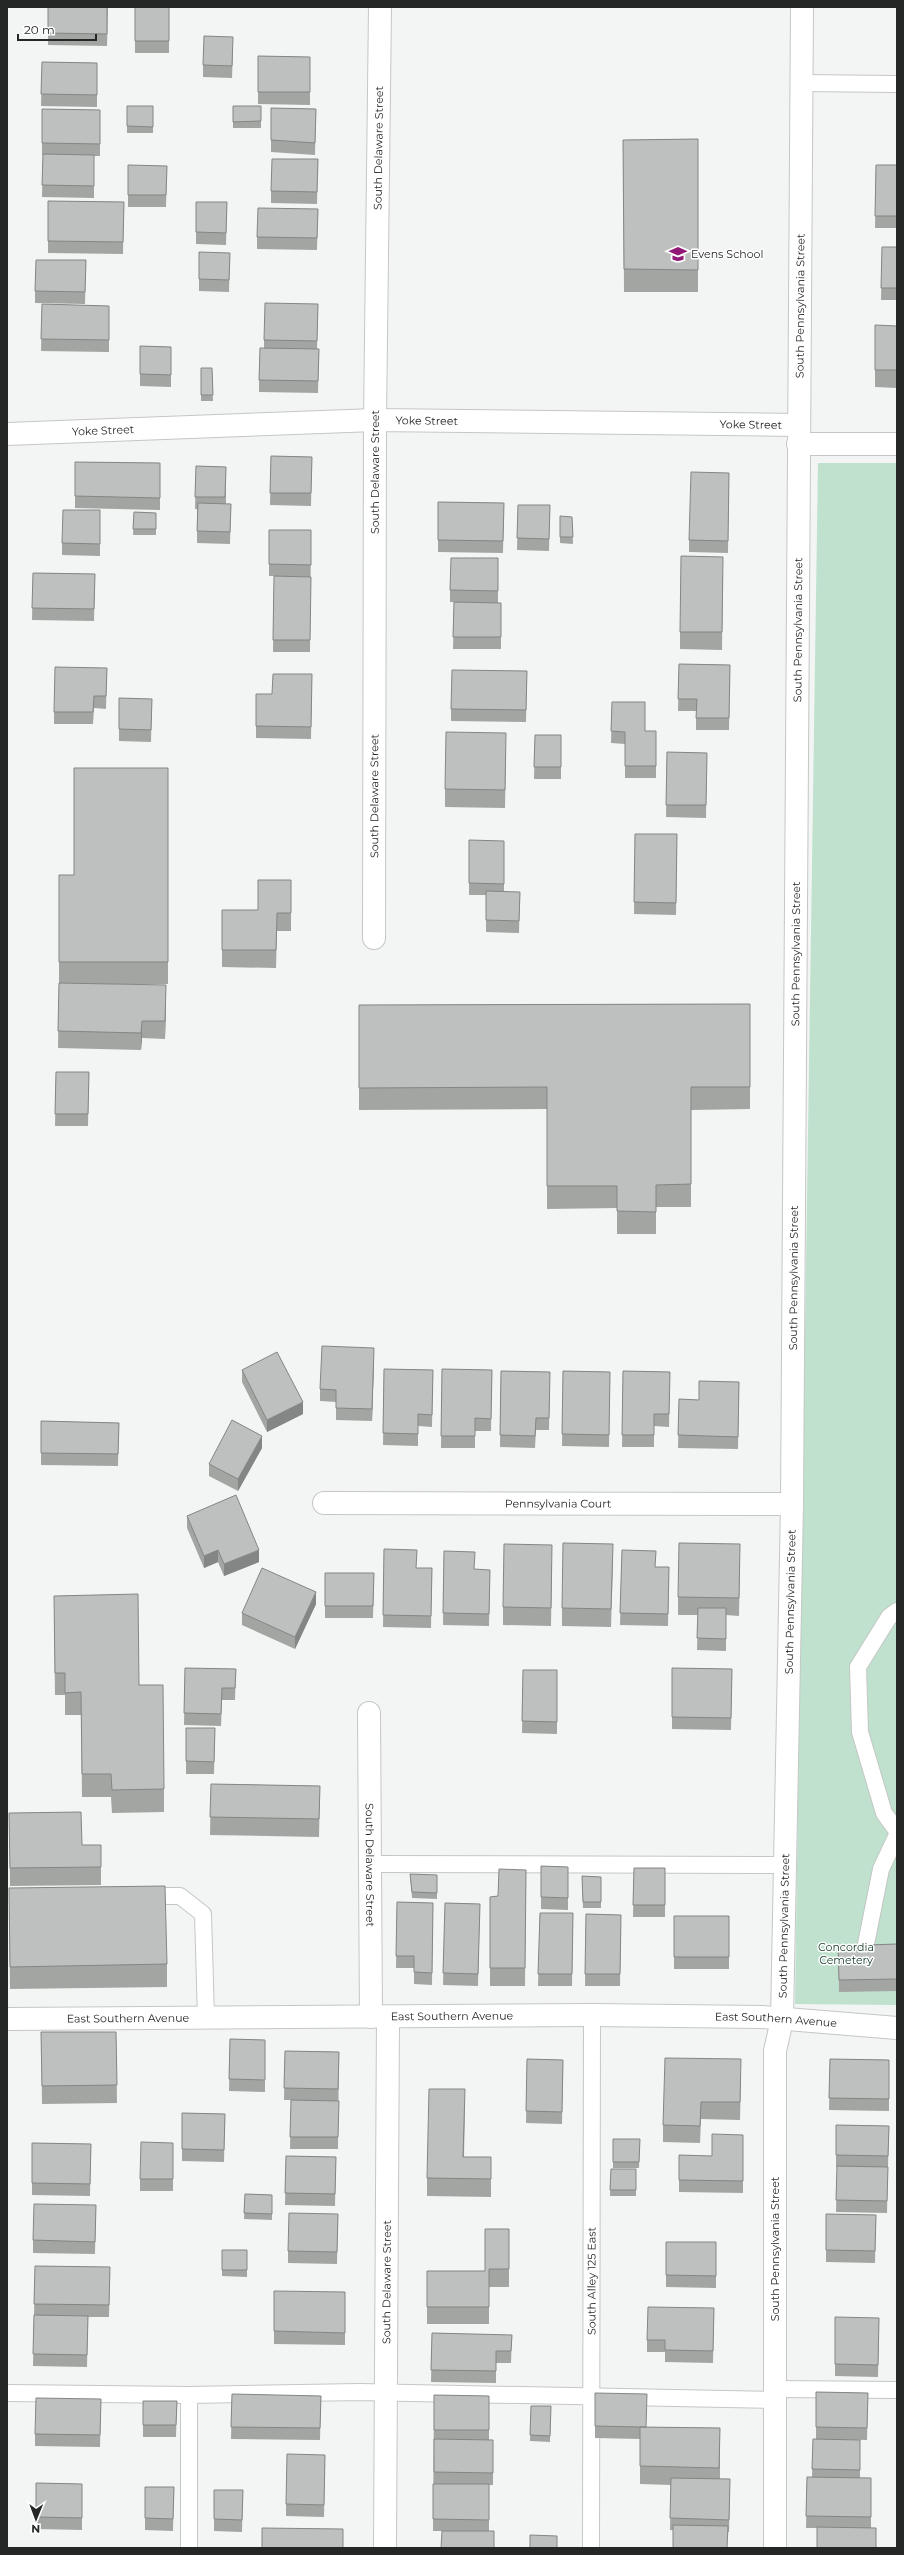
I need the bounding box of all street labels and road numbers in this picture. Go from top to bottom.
street label: South Delaware Street [371,85,386,210]
street label: South Pennsylvania Street [793,233,807,378]
street label: South Delaware Street [368,409,382,534]
street label: Yoke Street [395,413,459,428]
street label: Yoke Street [719,417,783,432]
street label: Yoke Street [71,422,135,439]
street label: South Pennsylvania Street [790,557,805,702]
street label: South Delaware Street [367,733,381,858]
street label: South Pennsylvania Street [788,881,803,1026]
street label: South Pennsylvania Street [786,1205,801,1350]
street label: Pennsylvania Court [505,1496,612,1511]
street label: South Pennsylvania Street [782,1529,799,1674]
street label: South Delaware Street [363,1803,377,1928]
street label: South Pennsylvania Street [775,1853,792,1998]
street label: East Southern Avenue [391,2009,514,2023]
street label: East Southern Avenue [715,2009,838,2030]
street label: East Southern Avenue [67,2011,190,2026]
street label: South Pennsylvania Street [768,2176,782,2321]
street label: South Delaware Street [379,2219,394,2344]
street label: South Alley 125 East [584,2226,599,2335]

